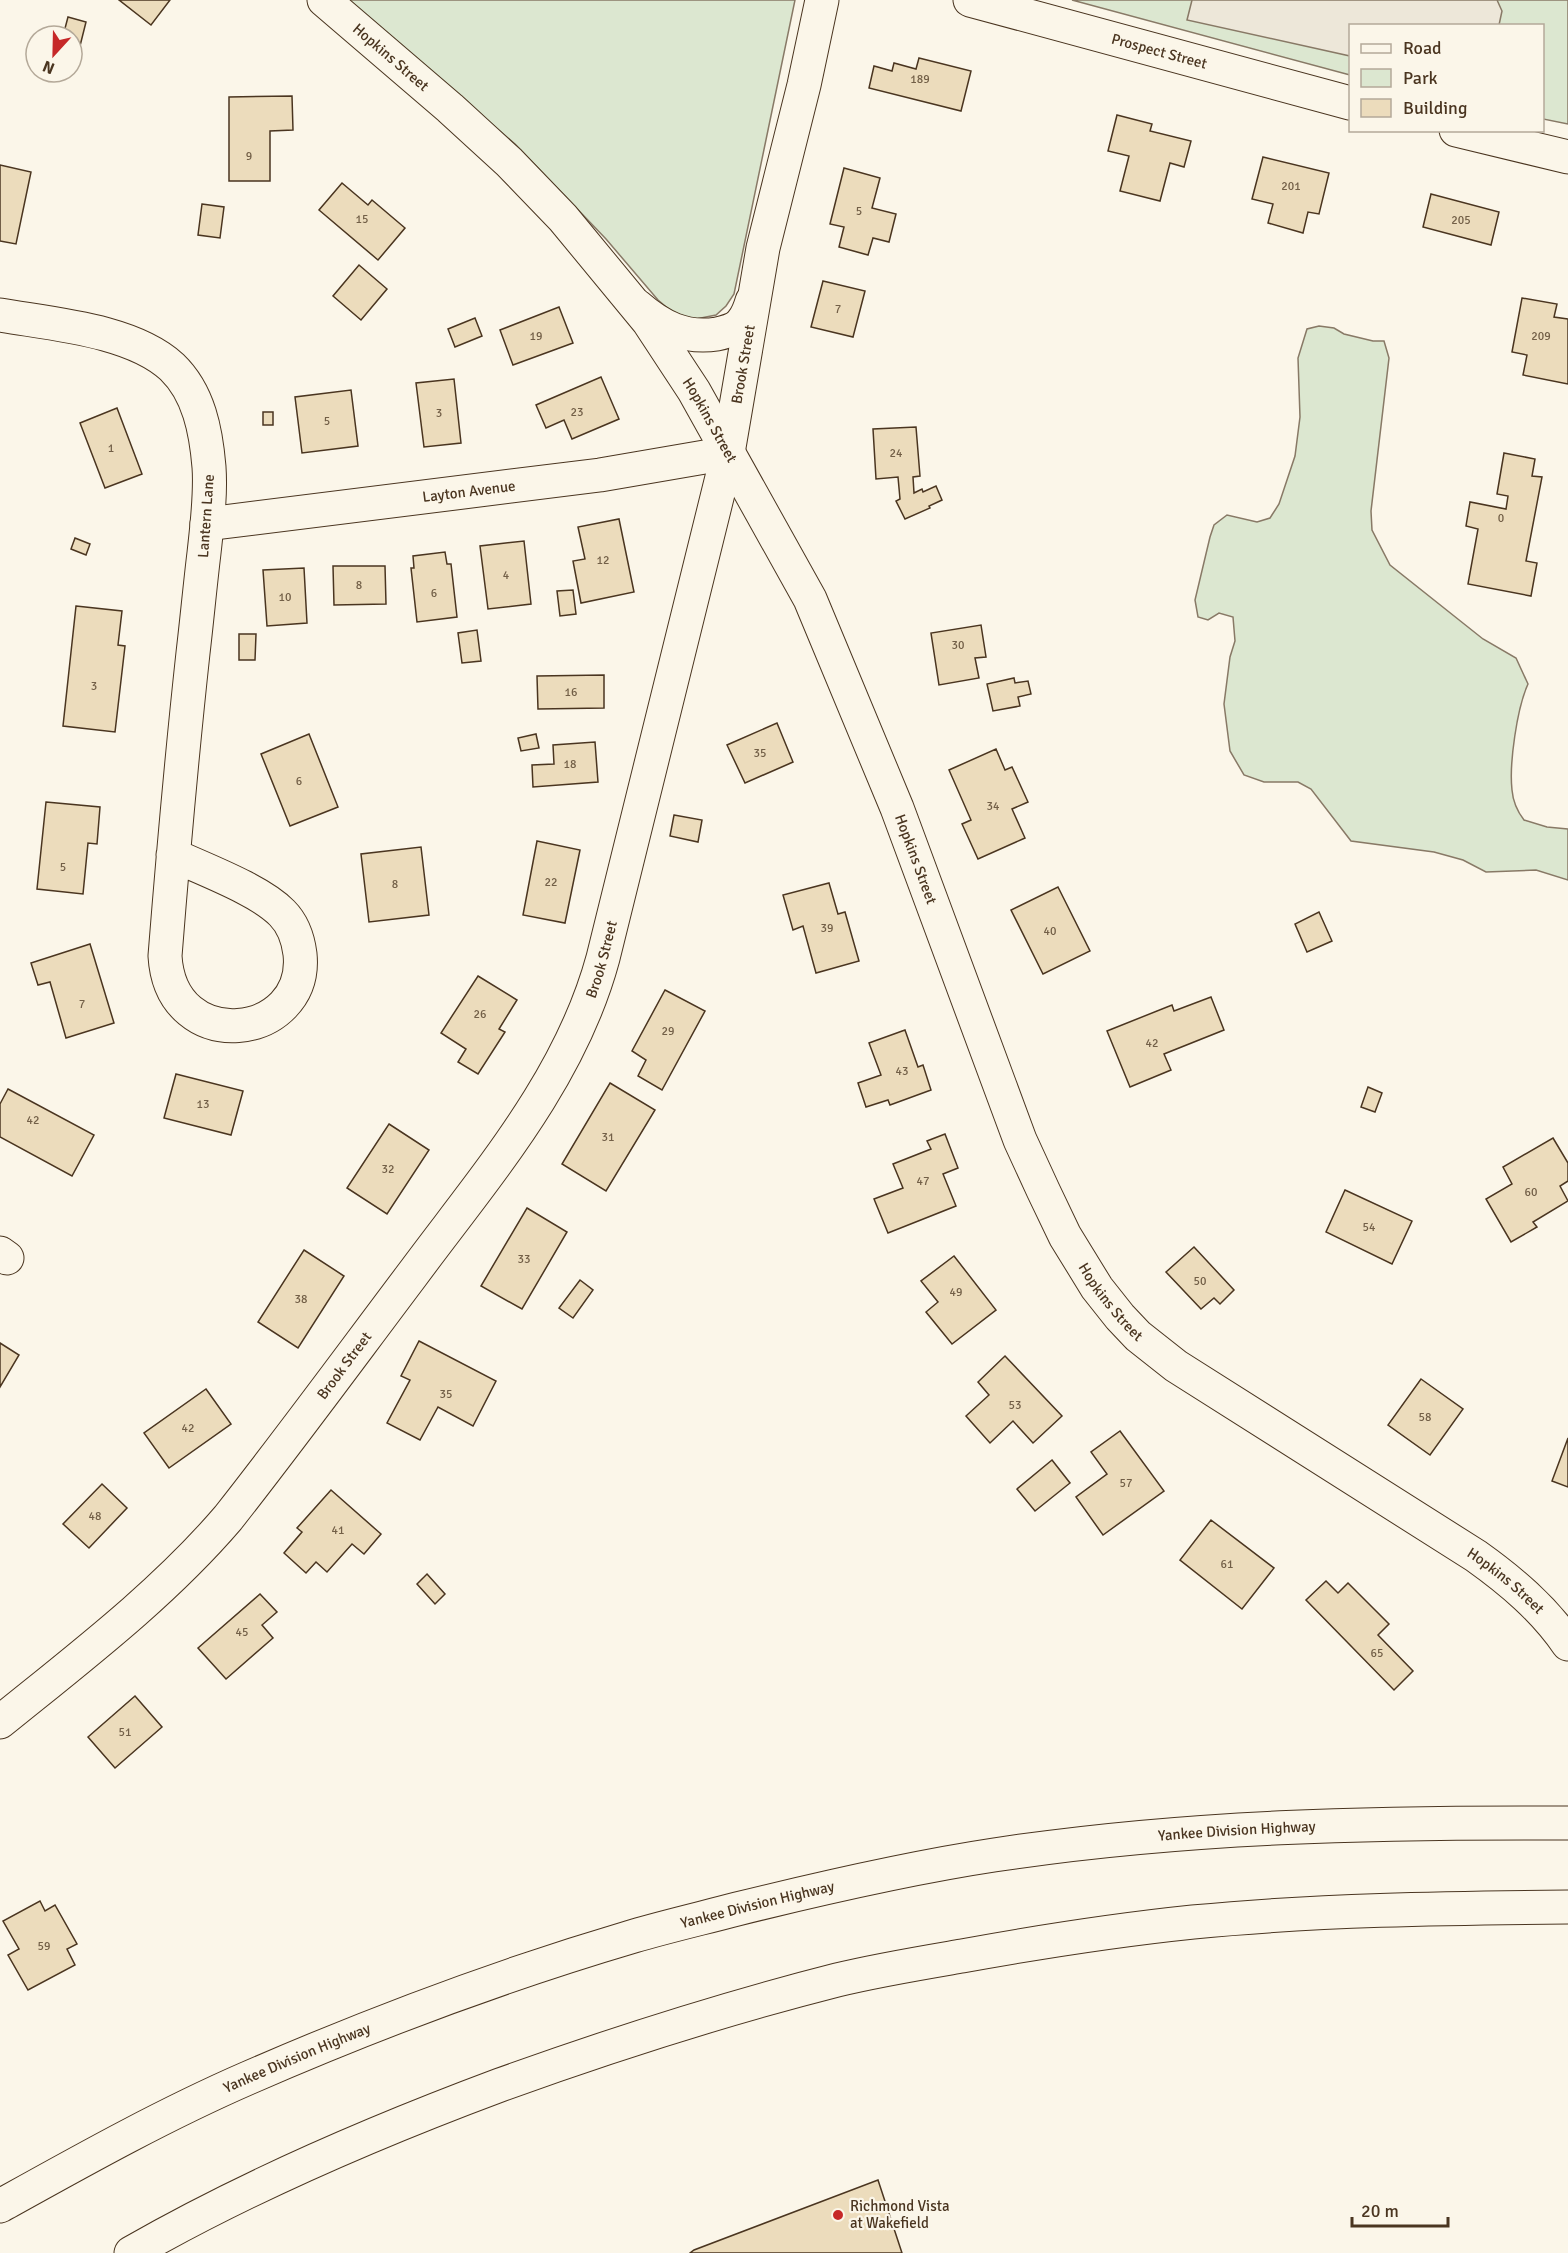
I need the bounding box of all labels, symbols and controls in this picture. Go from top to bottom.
street label: Hopkins Street [349,20,433,95]
north arrow [24,24,84,84]
legend [1349,24,1544,132]
street label: Prospect Street [1109,30,1209,73]
text: Road [1403,37,1442,59]
text: N [40,56,58,78]
text: Park [1403,67,1438,89]
house number: 189 [910,72,930,87]
text: Building [1403,97,1467,119]
house number: 9 [246,149,252,164]
house number: 201 [1281,179,1301,194]
house number: 5 [856,204,862,219]
house number: 15 [356,212,368,227]
house number: 205 [1451,213,1471,228]
house number: 7 [835,302,841,317]
street label: Brook Street [728,324,759,405]
house number: 19 [530,329,542,344]
house number: 209 [1531,329,1551,344]
street label: Hopkins Street [679,374,741,465]
house number: 23 [571,405,583,420]
house number: 3 [436,406,442,421]
house number: 5 [324,414,330,429]
house number: 1 [108,441,114,456]
house number: 24 [890,446,903,461]
street label: Lantern Lane [194,473,218,559]
street label: Layton Avenue [421,477,517,506]
house number: 0 [1498,511,1504,526]
house number: 12 [597,553,609,568]
house number: 4 [503,568,510,583]
house number: 8 [356,578,362,593]
house number: 6 [431,586,437,601]
house number: 10 [279,590,291,605]
house number: 30 [952,638,964,653]
house number: 3 [91,679,97,694]
house number: 16 [565,685,577,700]
house number: 35 [754,746,766,761]
house number: 18 [564,757,576,772]
house number: 6 [296,774,302,789]
house number: 34 [987,799,1000,814]
street label: Hopkins Street [891,812,941,907]
house number: 5 [60,860,66,875]
house number: 22 [545,875,557,890]
house number: 8 [392,877,398,892]
street label: Brook Street [582,919,621,1001]
house number: 39 [821,921,833,936]
house number: 40 [1044,924,1056,939]
house number: 7 [79,997,85,1012]
house number: 26 [474,1007,486,1022]
house number: 29 [662,1024,674,1039]
house number: 42 [1146,1036,1158,1051]
house number: 43 [896,1064,908,1079]
house number: 13 [197,1097,209,1112]
house number: 42 [27,1113,39,1128]
house number: 31 [602,1130,614,1145]
house number: 32 [382,1162,394,1177]
house number: 47 [917,1174,929,1189]
house number: 60 [1525,1185,1537,1200]
house number: 54 [1363,1220,1376,1235]
house number: 33 [518,1252,530,1267]
street label: Hopkins Street [1075,1259,1146,1345]
house number: 50 [1194,1274,1206,1289]
house number: 49 [950,1285,962,1300]
house number: 38 [295,1292,307,1307]
street label: Brook Street [313,1328,375,1403]
house number: 35 [440,1387,452,1402]
house number: 53 [1009,1398,1021,1413]
house number: 58 [1419,1410,1431,1425]
house number: 42 [182,1421,194,1436]
house number: 57 [1120,1476,1132,1491]
house number: 48 [89,1509,101,1524]
house number: 41 [332,1523,344,1538]
street label: Hopkins Street [1464,1544,1548,1618]
house number: 61 [1221,1557,1233,1572]
house number: 45 [236,1625,248,1640]
house number: 65 [1371,1646,1383,1661]
house number: 51 [119,1725,131,1740]
street label: Yankee Division Highway [1157,1817,1316,1845]
street label: Yankee Division Highway [678,1877,836,1932]
house number: 59 [38,1939,50,1954]
street label: Yankee Division Highway [220,2019,373,2097]
scale bar [1352,2190,1448,2228]
place label: Richmond Vista at Wakefield [850,2197,950,2232]
text: 20 m [1361,2200,1399,2222]
marker: Richmond Vista at Wakefield [831,2208,845,2222]

